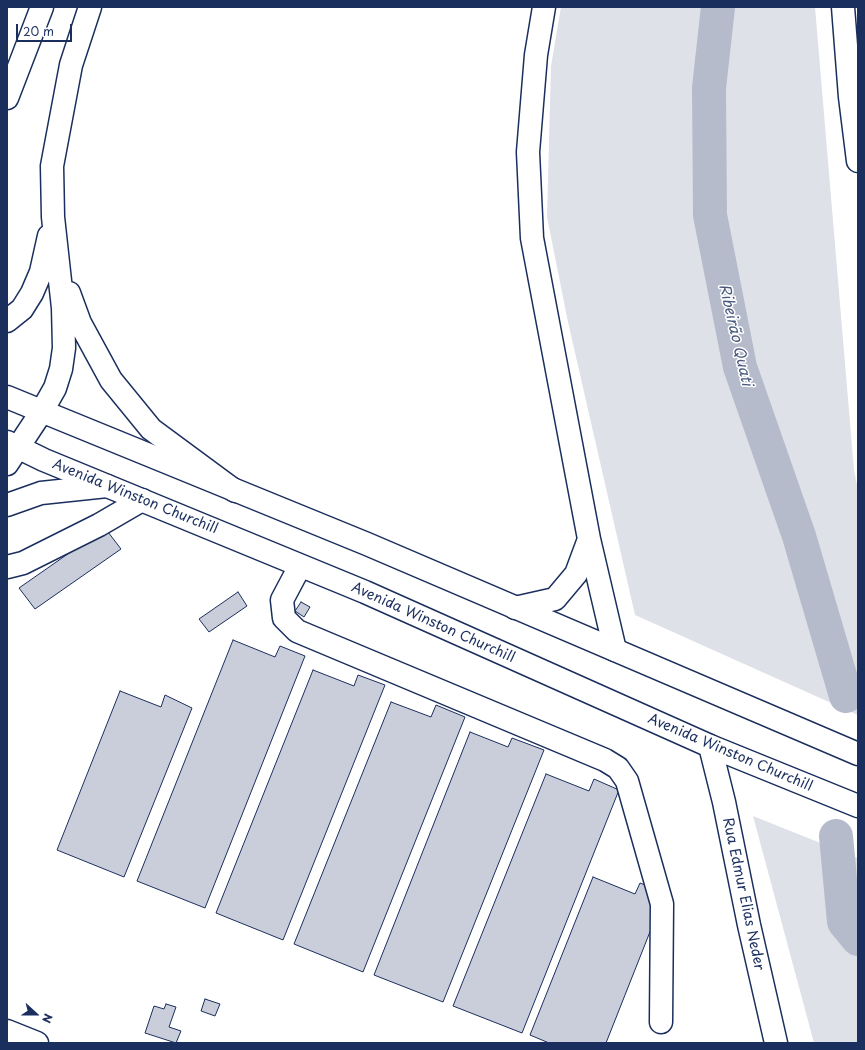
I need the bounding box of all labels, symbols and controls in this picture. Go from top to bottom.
scale bar [18,16,74,42]
text: 20 m [23,22,54,40]
water label: Ribeirão Quati [715,282,755,388]
street label: Avenida Winston Churchill [50,456,220,538]
street label: Avenida Winston Churchill [349,579,517,667]
street label: Avenida Winston Churchill [645,711,815,795]
street label: Rua Edmur Elias Neder [719,816,767,972]
north arrow [16,994,56,1034]
text: N [38,1011,57,1026]

